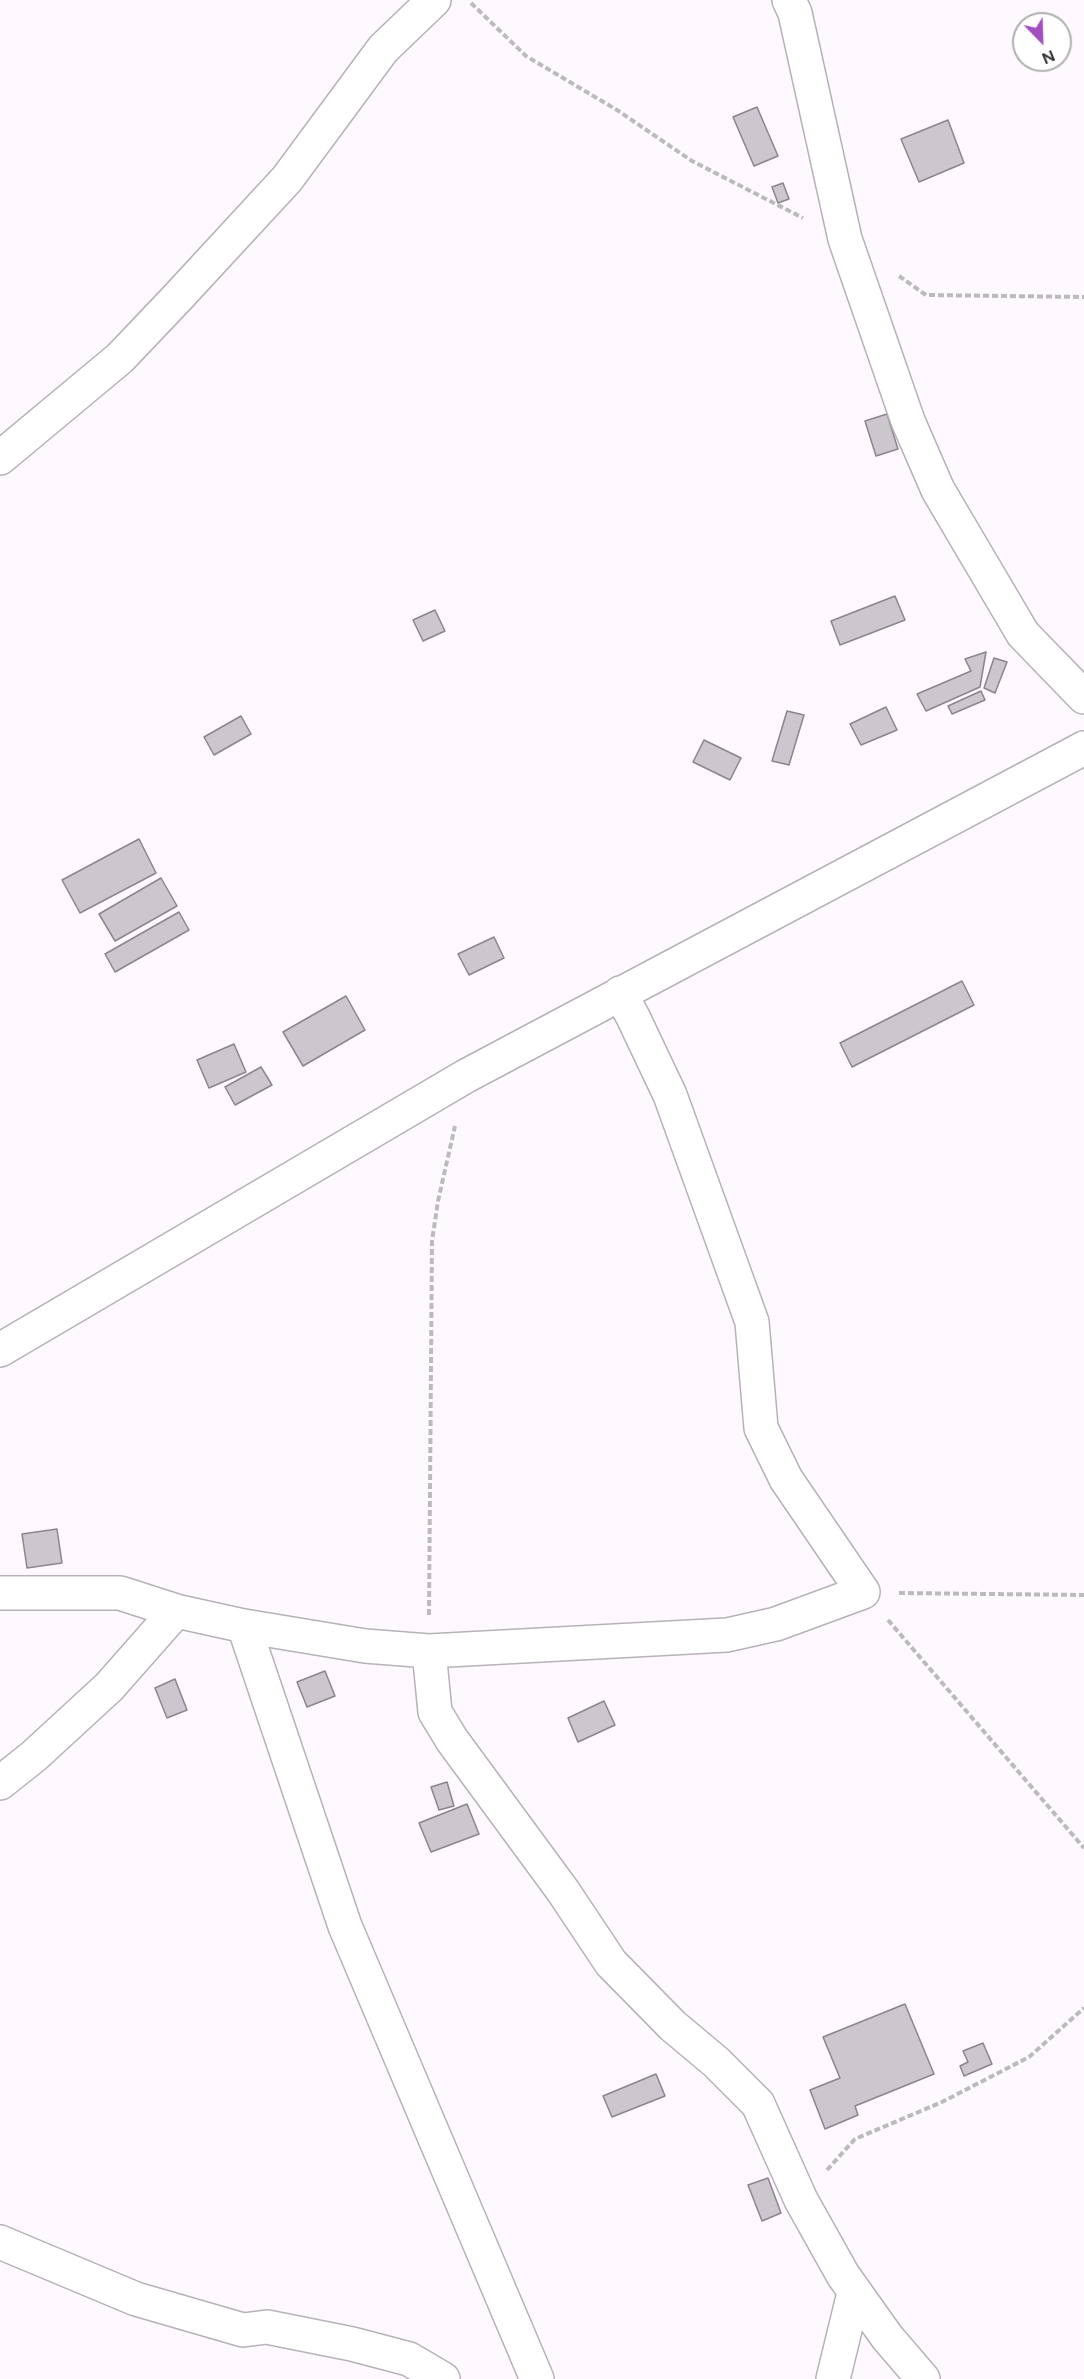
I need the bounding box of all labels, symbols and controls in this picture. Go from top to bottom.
north arrow [1012,12,1072,72]
text: N [1039,46,1058,68]

